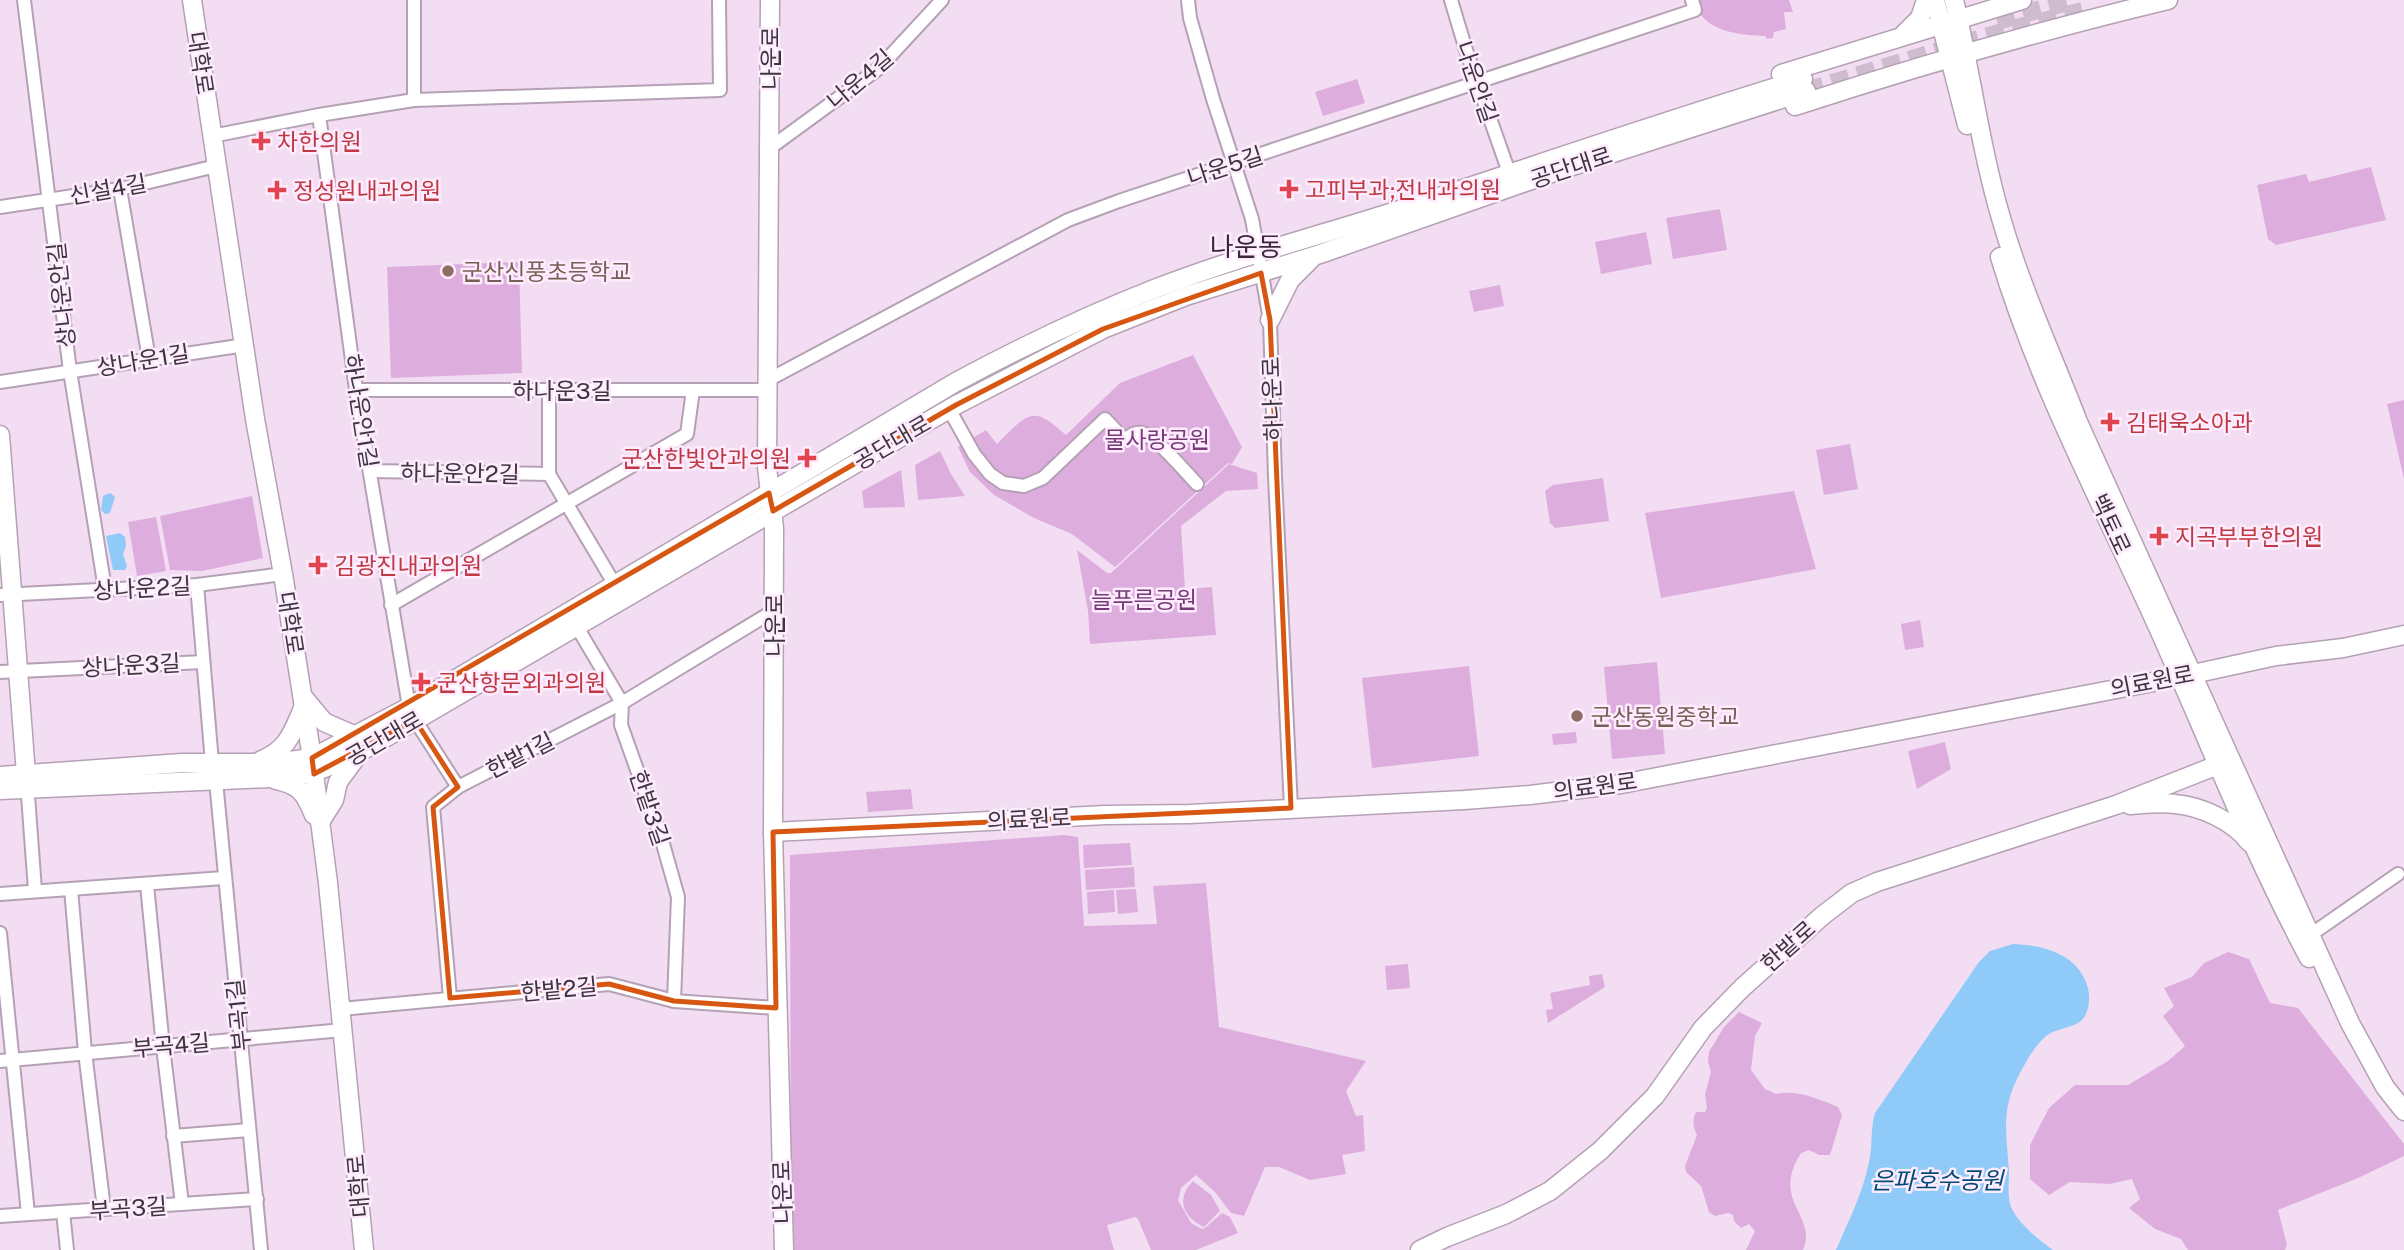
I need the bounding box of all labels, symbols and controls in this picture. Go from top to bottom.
street label: 나운로 [757,26,784,90]
street label: 대학로 [183,30,219,96]
street label: 나운안길 [1450,38,1504,126]
street label: 나운4길 [821,44,899,114]
place label: 차한의원 [277,128,362,155]
marker: 차한의원 [251,131,271,151]
street label: 나운5길 [1184,141,1266,191]
street label: 공단대로 [1527,141,1615,193]
street label: 신설4길 [67,169,149,209]
place label: 고피부과;전내과의원 [1305,176,1501,203]
place label: 정성원내과의원 [293,177,441,204]
marker: 고피부과;전내과의원 [1279,179,1299,199]
marker: 정성원내과의원 [267,180,287,200]
district label: 나운동 [1210,231,1282,262]
street label: 상나운안길 [42,241,80,349]
place label: 군산신풍초등학교 [462,258,631,285]
marker: 군산신풍초등학교 [440,263,456,279]
street label: 상나운1길 [94,339,192,381]
street label: 하나운안1길 [339,352,383,470]
street label: 하나운로 [1257,356,1287,442]
street label: 하나운3길 [512,377,612,404]
street label: 공단대로 [849,409,935,475]
place label: 김태욱소아과 [2126,409,2253,436]
marker: 김태욱소아과 [2100,412,2120,432]
park label: 물사랑공원 [1104,426,1210,453]
place label: 군산한빛안과의원 [622,445,791,472]
marker: 군산한빛안과의원 [797,448,817,468]
street label: 하나운안2길 [400,458,520,488]
street label: 백토로 [2085,490,2137,558]
place label: 지곡부부한의원 [2175,523,2323,550]
marker: 지곡부부한의원 [2149,526,2169,546]
place label: 김광진내과의원 [334,552,482,579]
marker: 김광진내과의원 [308,555,328,575]
street label: 상나운2길 [92,572,192,604]
park label: 늘푸른공원 [1091,586,1197,613]
street label: 대학로 [273,590,309,656]
street label: 나운로 [761,593,788,657]
street label: 상나운3길 [81,649,181,681]
street label: 의료원로 [2108,660,2196,702]
place label: 군산항문외과의원 [437,669,606,696]
marker: 군산항문외과의원 [411,672,431,692]
place label: 군산동원중학교 [1591,703,1739,730]
street label: 공단대로 [341,705,427,771]
marker: 군산동원중학교 [1569,708,1585,724]
street label: 한밭1길 [481,726,559,784]
street label: 한밭3길 [625,767,675,849]
street label: 의료원로 [1551,767,1639,805]
street label: 의료원로 [986,803,1072,835]
street label: 한밭로 [1755,915,1821,977]
street label: 한밭2길 [519,972,599,1006]
street label: 부곡1길 [221,977,255,1053]
street label: 부곡4길 [131,1028,211,1062]
street label: 대학로 [342,1153,374,1219]
street label: 나운로 [767,1160,797,1224]
water label: 은파호수공원 [1871,1166,2005,1194]
street label: 부곡3길 [88,1192,168,1224]

